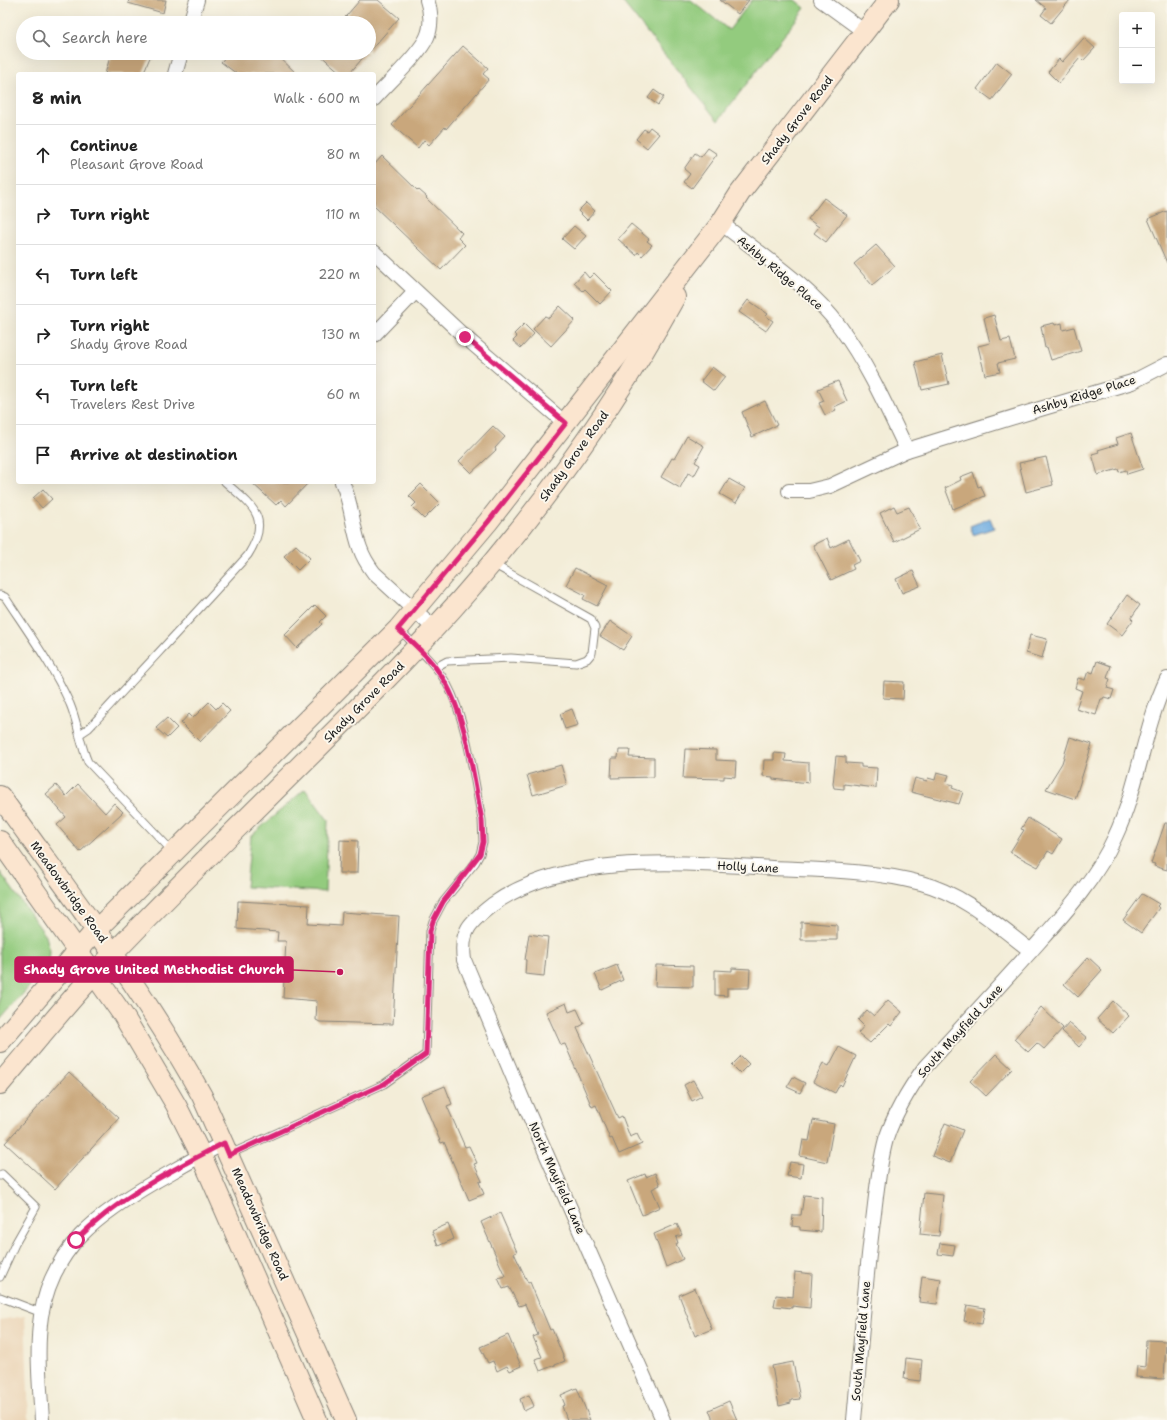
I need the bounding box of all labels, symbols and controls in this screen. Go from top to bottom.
map controls [1119,12,1155,84]
button: + [1119,12,1155,48]
search box [16,16,376,60]
icon: search [30,27,52,49]
text: Search here [62,28,148,48]
button: − [1119,48,1155,84]
street label: Shady Grove Road [757,72,837,168]
text: 8 min [32,87,82,109]
text: Walk · 600 m [274,90,360,107]
text: Continue [70,136,138,156]
icon: ahead [32,144,54,166]
text: 80 m [326,146,360,163]
text: Pleasant Grove Road [70,156,203,173]
icon: right [32,204,54,226]
text: Turn right [70,205,150,225]
text: 110 m [325,206,360,223]
street label: Ashby Ridge Place [734,232,827,314]
icon: left [32,264,54,286]
text: Turn left [70,265,138,285]
text: 220 m [318,266,360,283]
text: Turn right [70,316,150,336]
icon: right [32,324,54,346]
text: 130 m [322,326,360,343]
route end [456,328,474,346]
text: Shady Grove Road [70,336,187,353]
street label: Ashby Ridge Place [1030,372,1138,418]
text: Turn left [70,376,138,396]
icon: left [32,384,54,406]
text: 60 m [327,386,360,403]
text: Travelers Rest Drive [70,396,195,413]
street label: Shady Grove Road [536,407,613,505]
icon: arrive [32,444,54,466]
text: Arrive at destination [70,445,238,465]
street label: Shady Grove Road [320,658,408,746]
street label: Meadowbridge Road [27,838,111,946]
street label: Holly Lane [717,857,779,877]
callout: Shady Grove United Methodist Church [15,957,293,982]
text: Shady Grove United Methodist Church [23,961,285,978]
street label: South Mayfield Lane [914,981,1006,1081]
street label: North Mayfield Lane [525,1119,589,1237]
street label: Meadowbridge Road [228,1165,292,1283]
route start [67,1231,85,1249]
street label: South Mayfield Lane [848,1280,874,1402]

